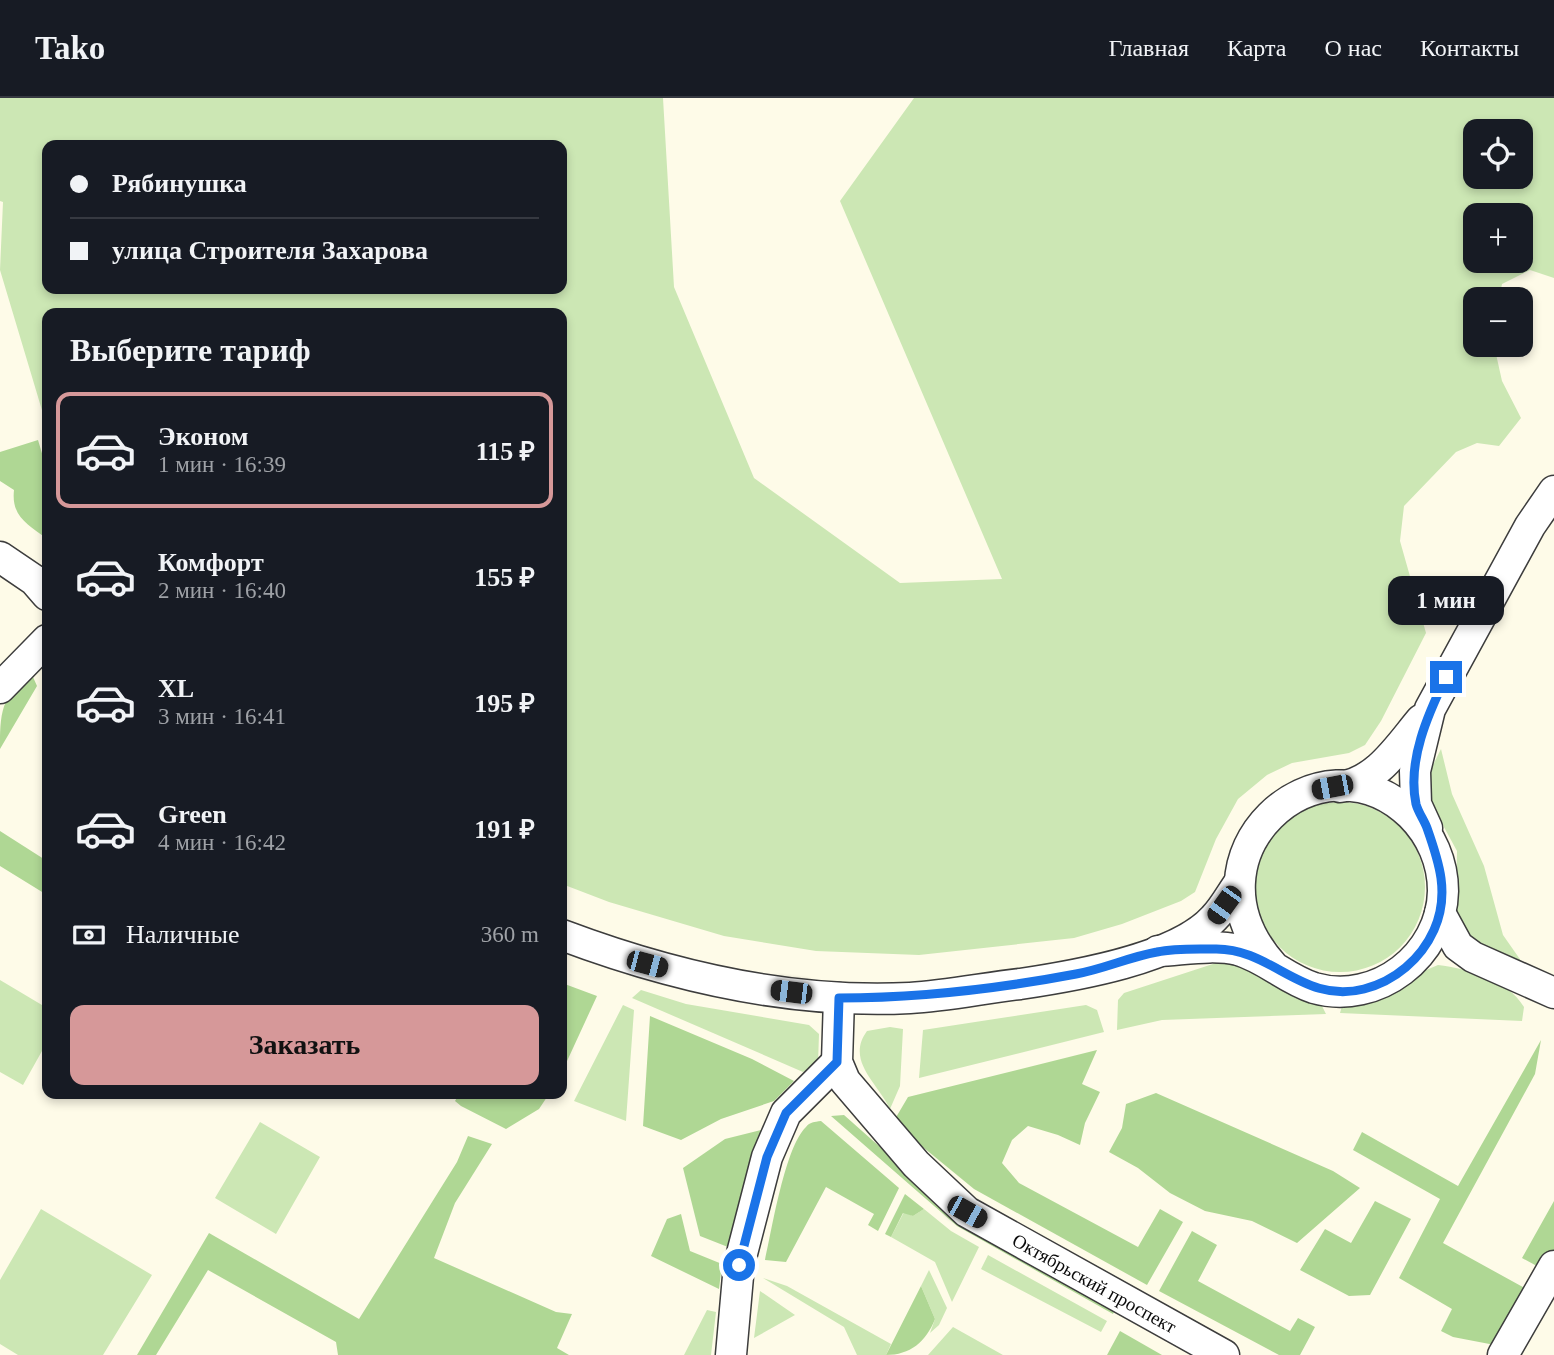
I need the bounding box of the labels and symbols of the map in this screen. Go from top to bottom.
callout: 1 мин [1388,575,1504,624]
route end [1430,661,1462,693]
car [1310,773,1355,801]
car [1204,882,1245,928]
car [624,948,671,980]
car [769,979,814,1005]
car [944,1193,991,1231]
street label: Октябрьский проспект [1009,1230,1181,1338]
route start [723,1249,755,1281]

